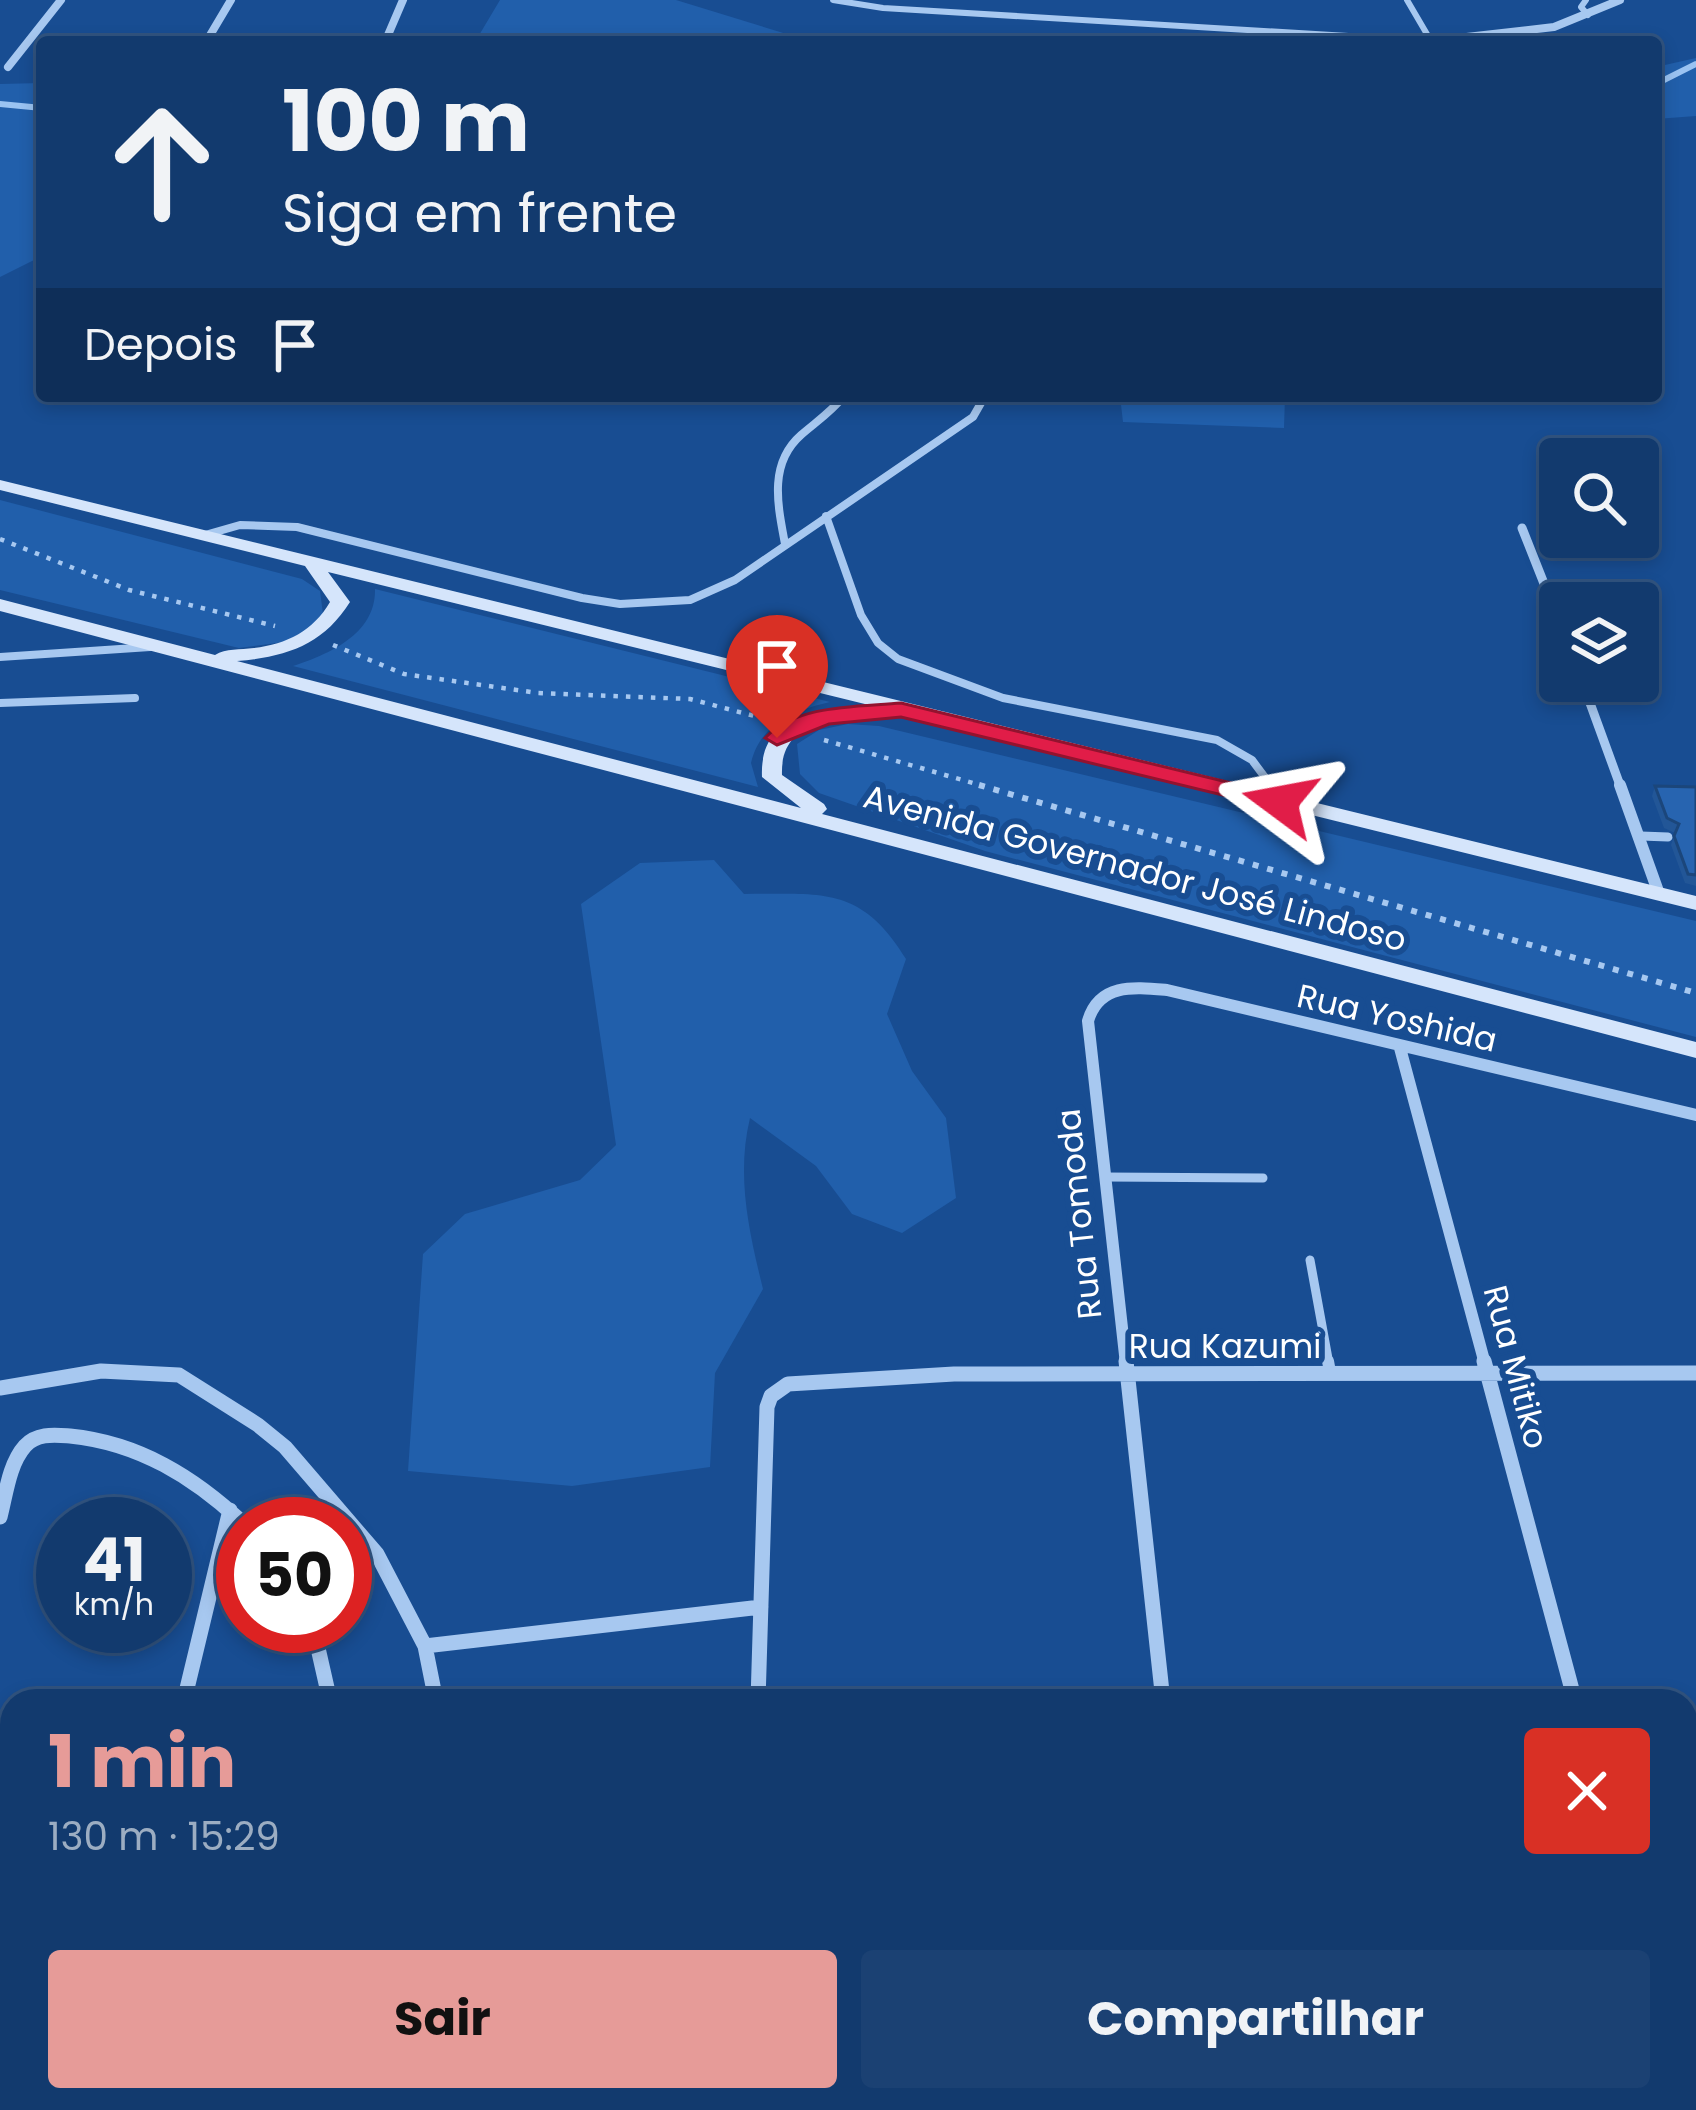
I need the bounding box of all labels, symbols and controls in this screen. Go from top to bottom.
text: 100 m [282,63,530,180]
icon: ahead [84,84,240,240]
text: Siga em frente [282,175,677,251]
icon: arrive [262,312,328,378]
text: Depois [84,313,238,376]
map controls [1539,438,1659,702]
button: search [1539,438,1659,558]
button: layers [1539,582,1659,702]
pin [726,615,828,738]
icon: arrive [744,633,810,699]
position arrow [1217,739,1343,865]
street label: Avenida Governador José Lindoso [858,773,1412,963]
street label: Rua Yoshida [1292,972,1502,1064]
street label: Rua Tomoda [1045,1107,1113,1321]
street label: Rua Mitiko [1472,1280,1560,1454]
street label: Rua Kazumi [1129,1323,1321,1370]
speed limit sign: 50 [216,1497,372,1653]
text: 41 [82,1518,146,1602]
text: km/h [74,1583,154,1626]
text: 1 min [48,1711,236,1812]
button: close [1524,1728,1650,1854]
text: 130 m · 15:29 [48,1809,280,1864]
button: Sair [48,1950,837,2088]
button: Compartilhar [861,1950,1650,2088]

